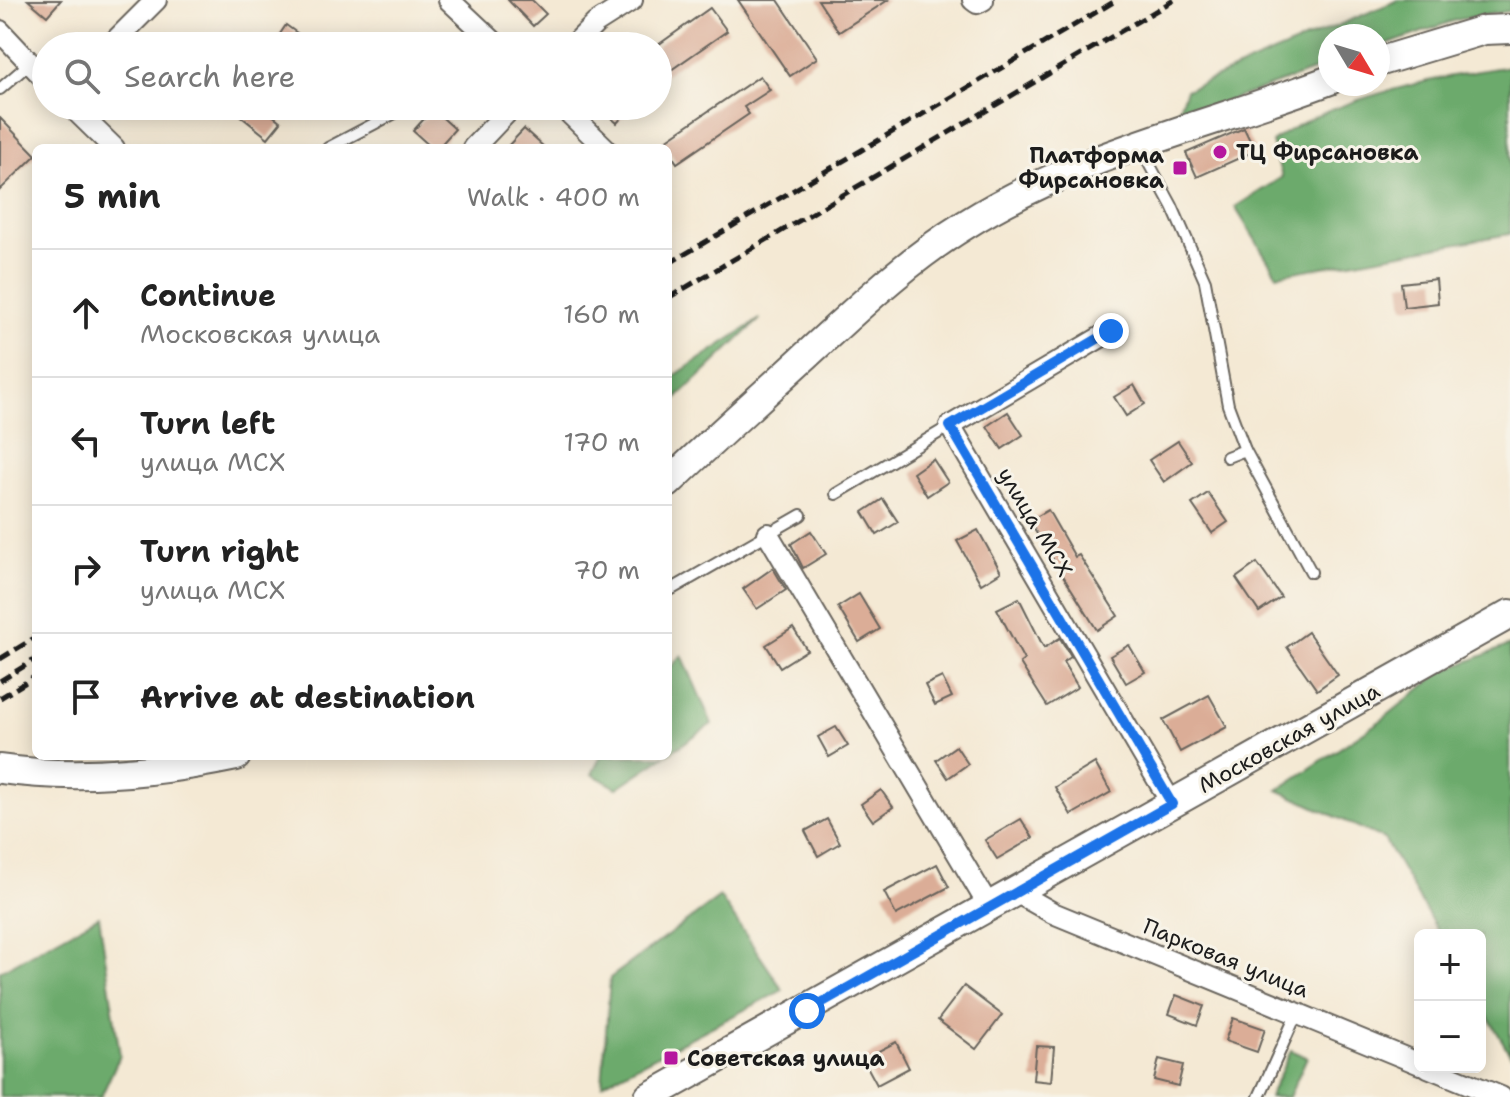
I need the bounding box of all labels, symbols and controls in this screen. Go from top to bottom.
north arrow [1318,24,1390,96]
search box [32,32,672,120]
icon: search [60,54,104,98]
text: Search here [124,56,295,97]
place label: ТЦ Фирсановка [1236,138,1418,167]
place label: Платформа Фирсановка [1019,141,1164,195]
marker: ТЦ Фирсановка [1211,143,1229,161]
marker: Платформа Фирсановка [1171,159,1189,177]
text: 5 min [64,173,161,219]
text: Walk · 400 m [467,179,640,214]
text: Continue [140,275,276,316]
icon: ahead [64,291,108,335]
text: 160 m [563,296,640,331]
route end [1093,313,1129,349]
text: Московская улица [140,316,380,351]
text: Turn left [140,403,275,444]
icon: left [64,419,108,463]
text: 170 m [563,424,640,459]
text: улица МСХ [140,444,285,479]
street label: улица МСХ [991,462,1079,582]
text: Turn right [140,531,299,572]
icon: right [64,547,108,591]
text: 70 m [573,552,640,587]
text: улица МСХ [140,572,285,607]
icon: arrive [64,675,108,719]
street label: Московская улица [1193,676,1385,800]
text: Arrive at destination [140,677,475,718]
street label: Парковая улица [1139,912,1313,1005]
map controls [1414,929,1486,1073]
button: + [1414,929,1486,1001]
route start [789,993,825,1029]
button: − [1414,1001,1486,1073]
place label: Советская улица [687,1044,885,1073]
marker: Советская улица [662,1049,680,1067]

